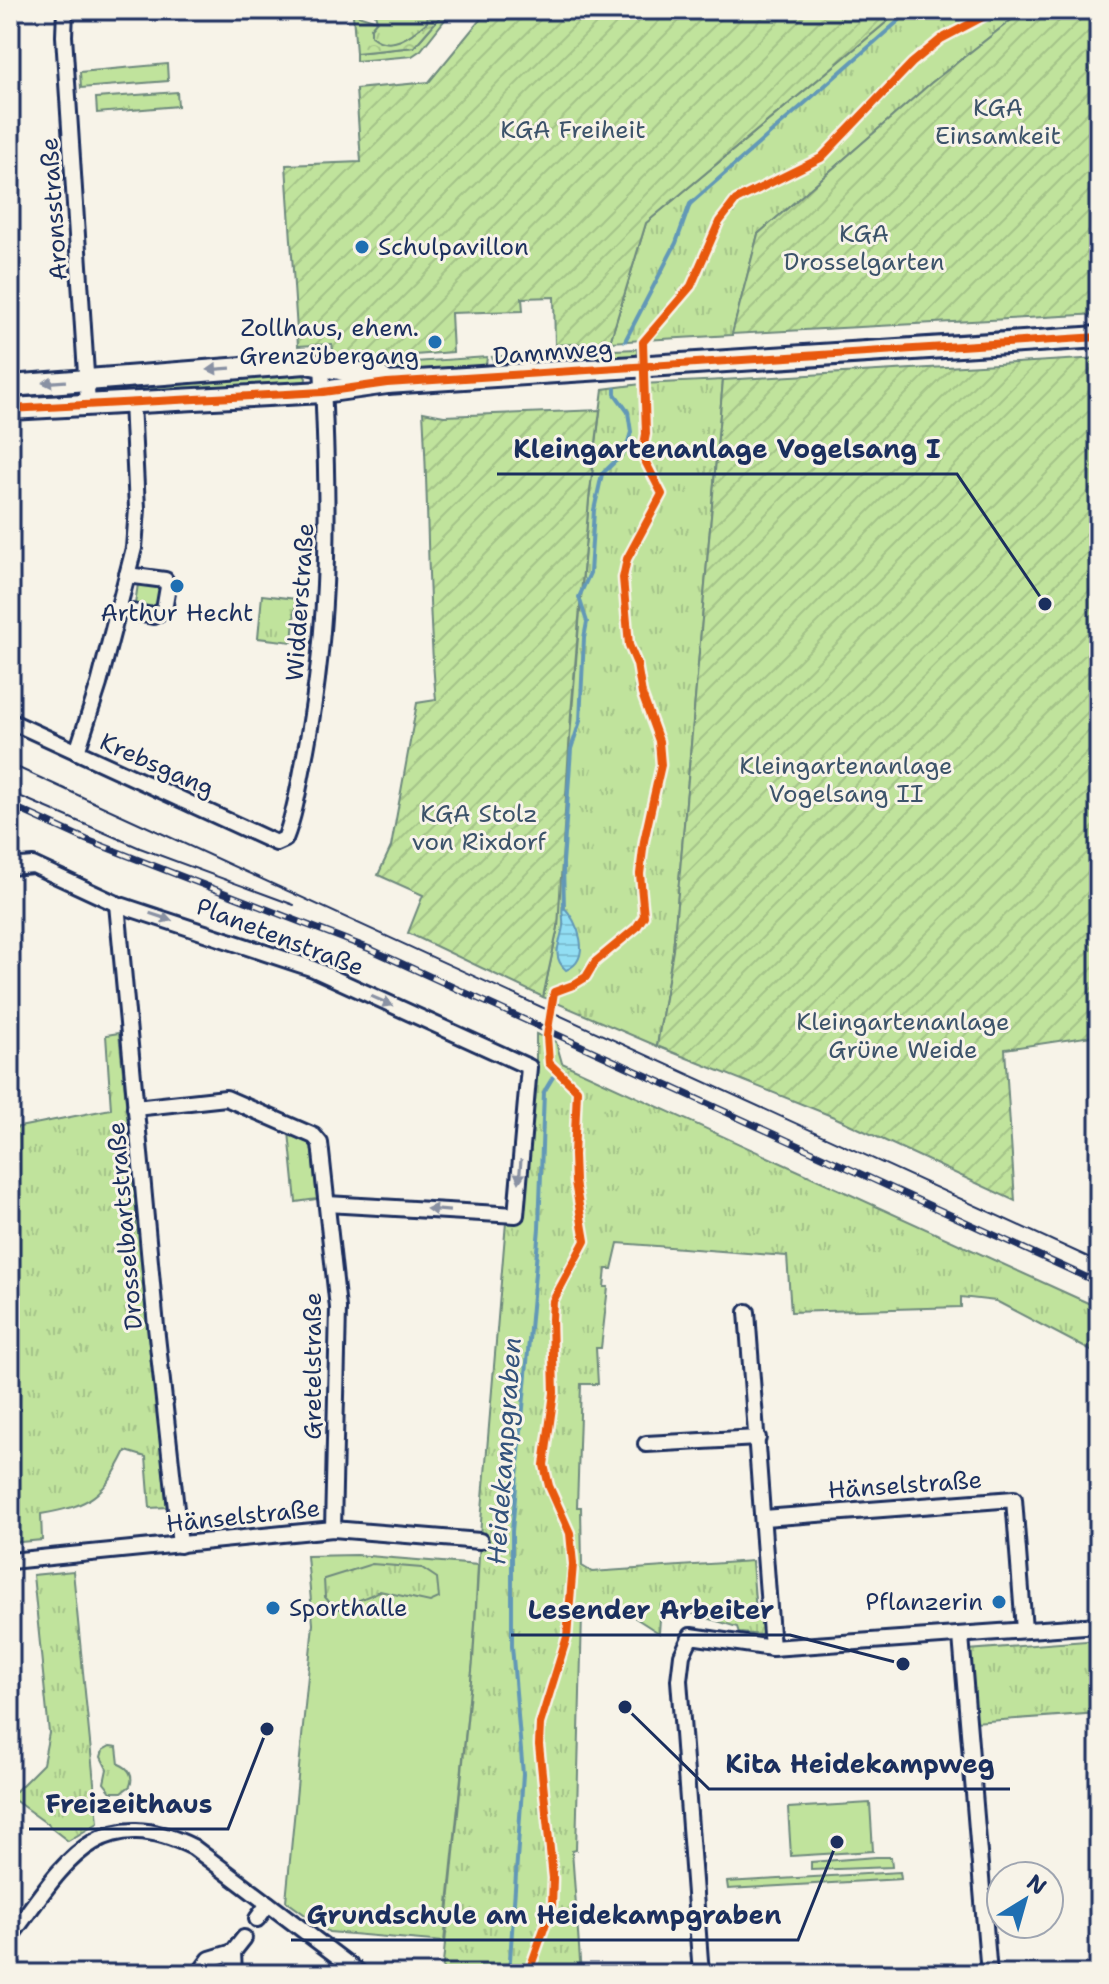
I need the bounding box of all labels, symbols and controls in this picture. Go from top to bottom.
park label: KGA Einsamkeit [935,92,1061,152]
park label: KGA Freiheit [500,114,646,146]
street label: Aronsstraße [33,136,75,282]
park label: KGA Drosselgarten [784,218,944,278]
place label: Schulpavillon [378,231,529,263]
marker: Schulpavillon [353,238,371,256]
place label: Zollhaus, ehem. Grenzübergang [239,312,419,372]
street label: Dammweg [492,332,614,372]
marker: Zollhaus, ehem. Grenzübergang [426,333,444,351]
one-way arrow [206,363,231,376]
one-way arrow [41,376,66,389]
callout: Kleingartenanlage Vogelsang I [497,424,957,474]
text: Kleingartenanlage Vogelsang I [513,431,941,466]
street label: Widderstraße [279,522,321,682]
marker: Arthur Hecht [168,577,186,595]
place label: Arthur Hecht [100,597,254,629]
street label: Krebsgang [95,726,219,804]
park label: Kleingartenanlage Vogelsang II [739,750,953,810]
park label: KGA Stolz von Rixdorf [412,798,548,858]
street label: Planetenstraße [192,890,368,984]
one-way arrow [150,911,174,923]
one-way arrow [370,994,394,1007]
park label: Kleingartenanlage Grüne Weide [796,1006,1010,1066]
street label: Drosselbartstraße [100,1121,150,1331]
one-way arrow [513,1159,526,1184]
one-way arrow [425,1203,450,1216]
street label: Gretelstraße [297,1292,329,1440]
water label: Heidekampgraben [478,1336,529,1566]
street label: Hänselstraße [827,1464,983,1506]
street label: Hänselstraße [164,1492,322,1540]
callout: Lesender Arbeiter [511,1585,790,1635]
place label: Pflanzerin [865,1586,983,1618]
place label: Sporthalle [289,1592,408,1624]
text: Lesender Arbeiter [528,1592,774,1627]
marker: Pflanzerin [990,1593,1008,1611]
marker: Sporthalle [264,1599,282,1617]
callout: Kita Heidekampweg [709,1739,1010,1789]
text: Kita Heidekampweg [725,1746,995,1781]
callout: Freizeithaus [29,1779,228,1829]
text: Freizeithaus [46,1786,212,1821]
north arrow [985,1860,1065,1940]
text: N [1021,1868,1052,1901]
callout: Grundschule am Heidekampgraben [291,1890,798,1940]
text: Grundschule am Heidekampgraben [307,1897,781,1932]

